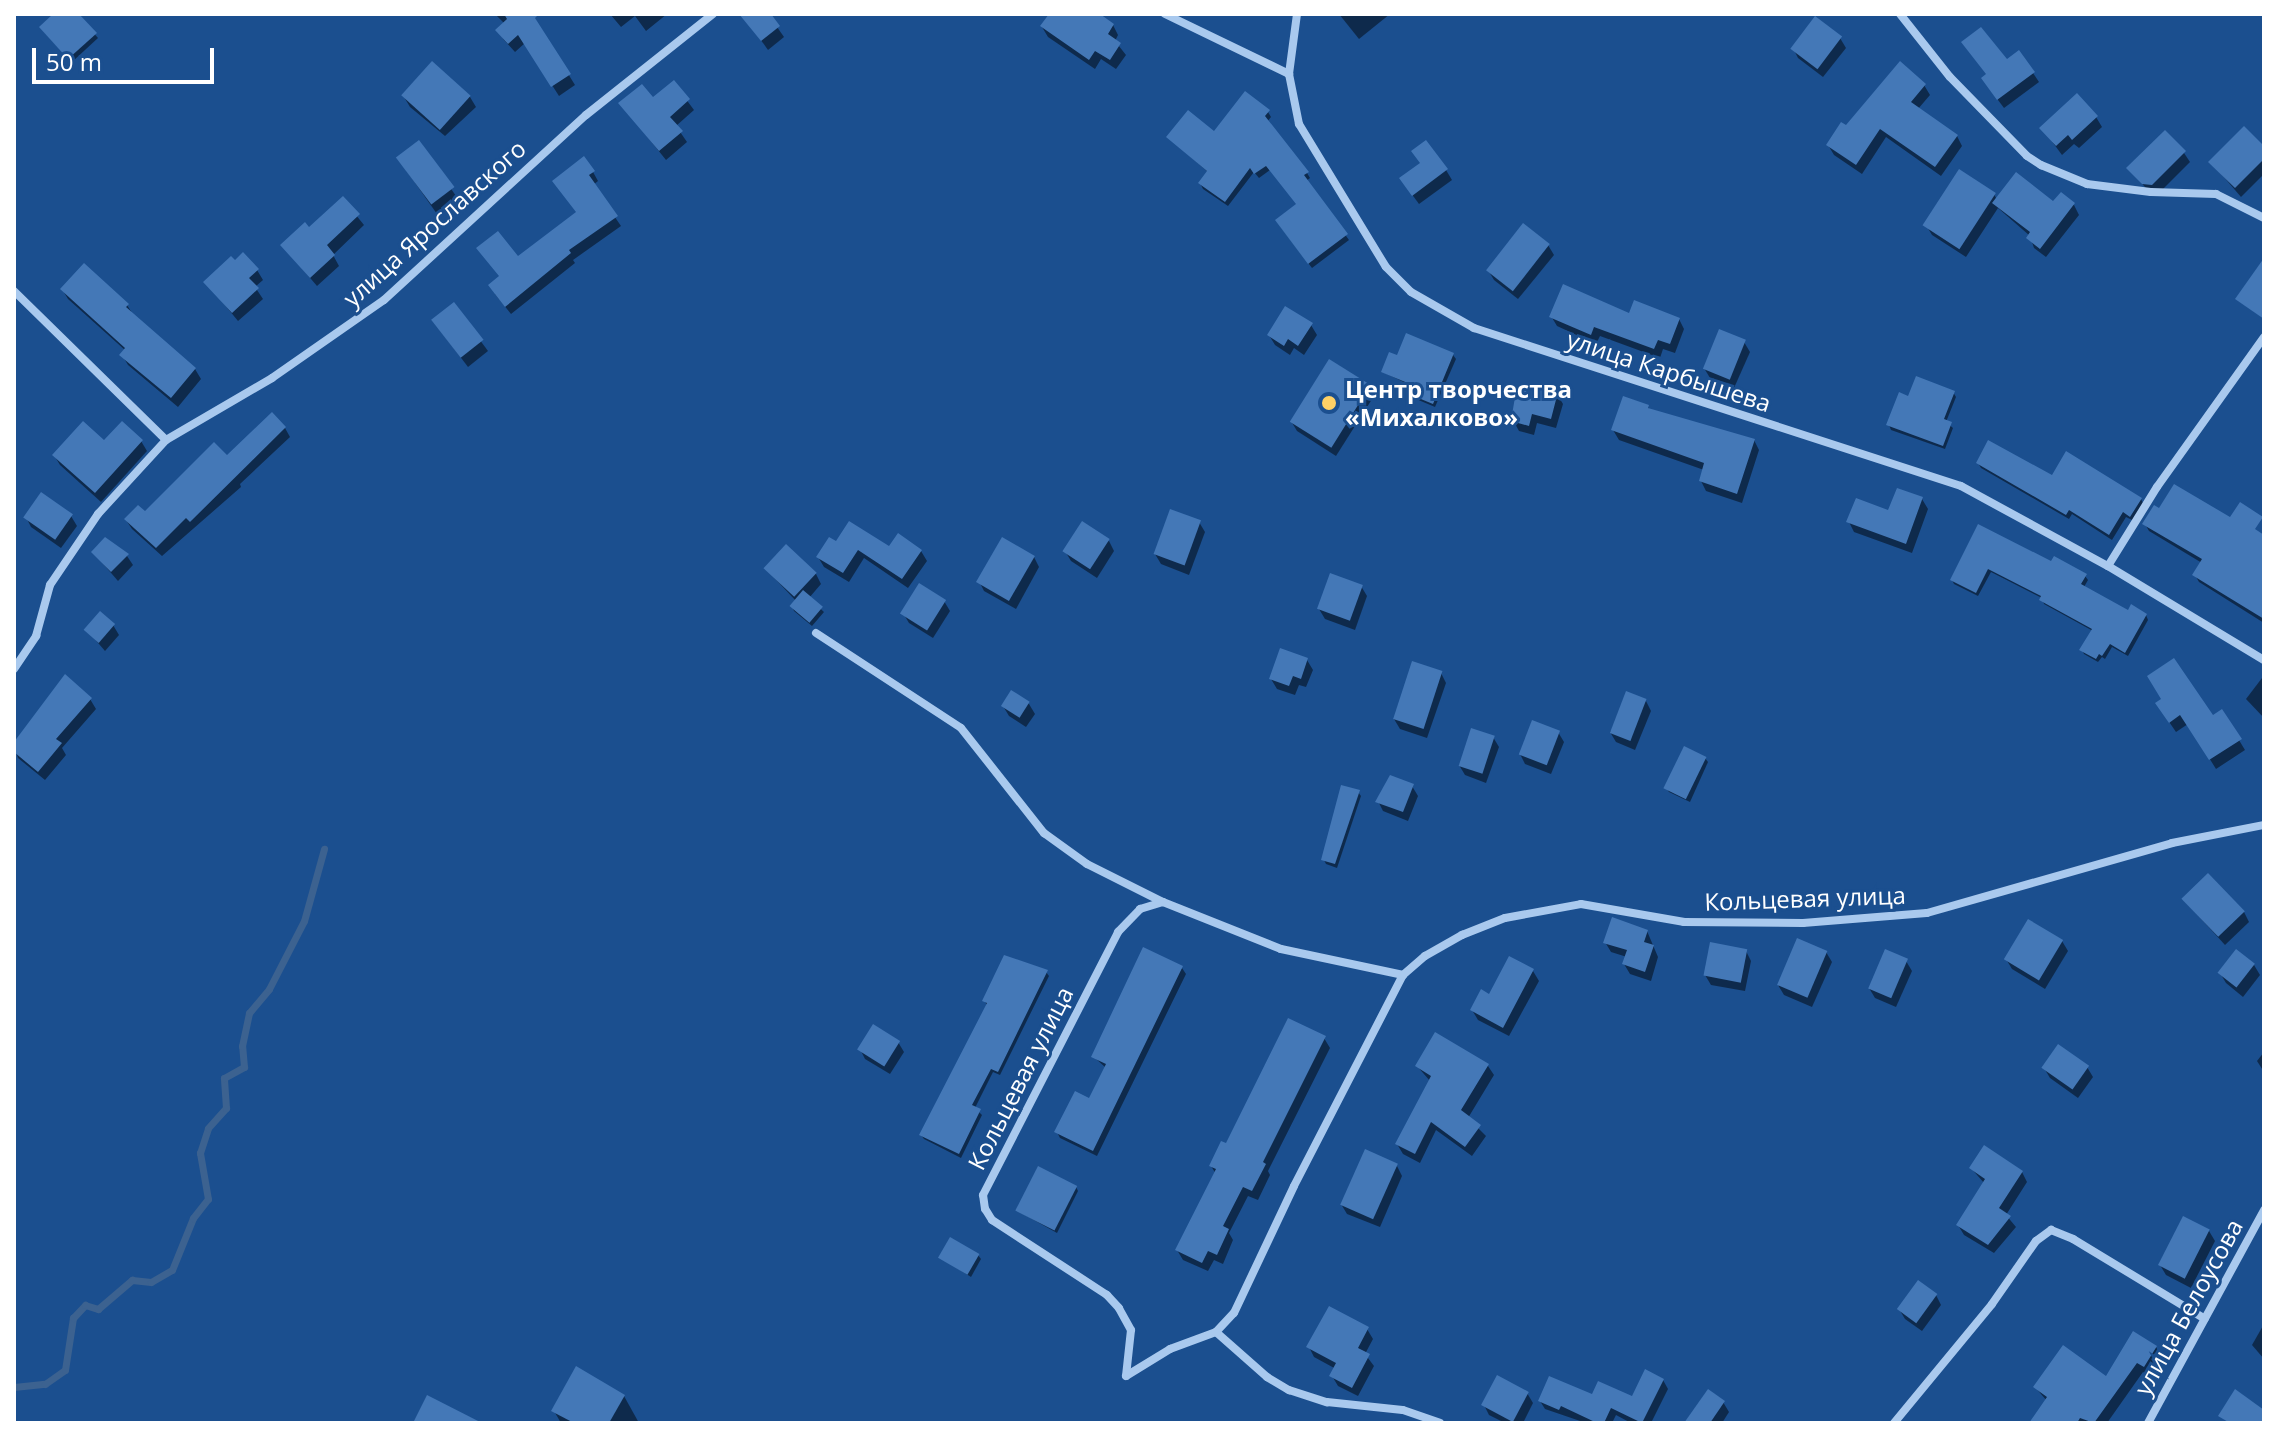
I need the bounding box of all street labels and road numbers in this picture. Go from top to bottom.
street label: улица Ярославского [337,134,531,312]
street label: улица Карбышева [1563,324,1775,418]
street label: Кольцевая улица [1704,880,1906,916]
street label: Кольцевая улица [961,982,1079,1174]
street label: улица Белоусова [2128,1214,2248,1400]

